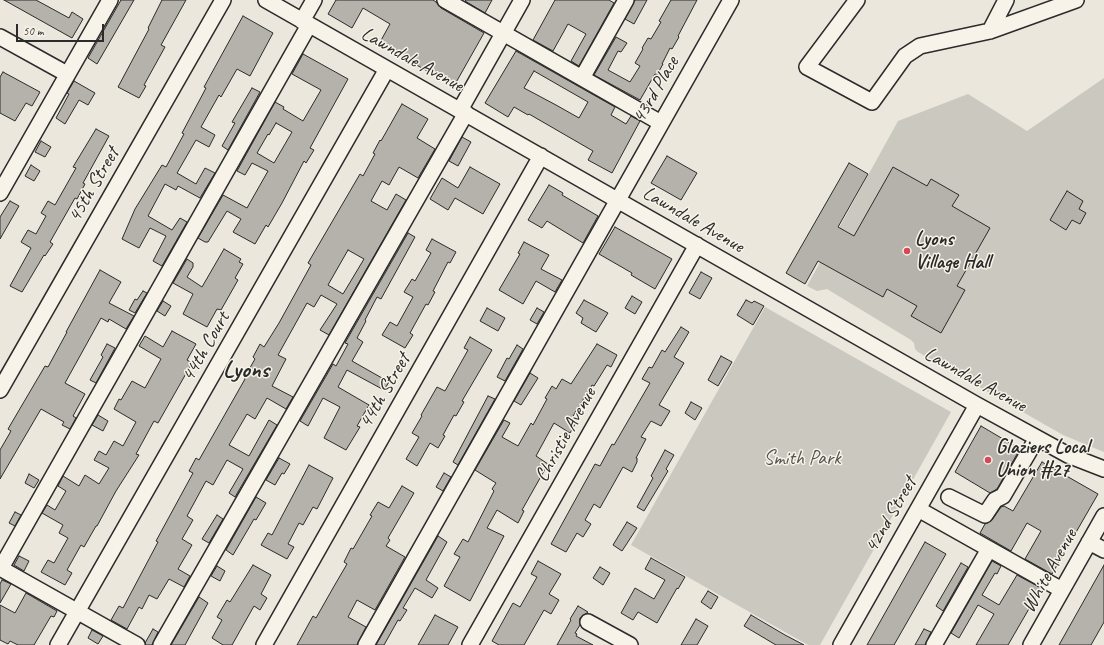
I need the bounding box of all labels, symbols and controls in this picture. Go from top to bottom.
scale bar [18,16,106,42]
street label: Lawndale Avenue [357,22,467,98]
text: 50 m [23,23,43,39]
street label: 43rd Place [627,52,685,128]
street label: 45th Street [63,143,125,227]
street label: Lawndale Avenue [638,181,748,259]
place label: Lyons Village Hall [915,228,990,275]
marker: Lyons Village Hall [902,246,912,256]
street label: 44th Court [177,308,235,386]
street label: Lawndale Avenue [920,342,1030,418]
street label: 44th Street [354,349,416,433]
district label: Lyons [223,357,269,385]
street label: Christie Avenue [530,384,602,486]
place label: Glaziers Local Union #27 [996,436,1089,483]
park label: Smith Park [764,447,840,471]
marker: Glaziers Local Union #27 [983,455,993,465]
street label: 42nd Street [860,473,922,557]
street label: White Avenue [1017,525,1083,617]

